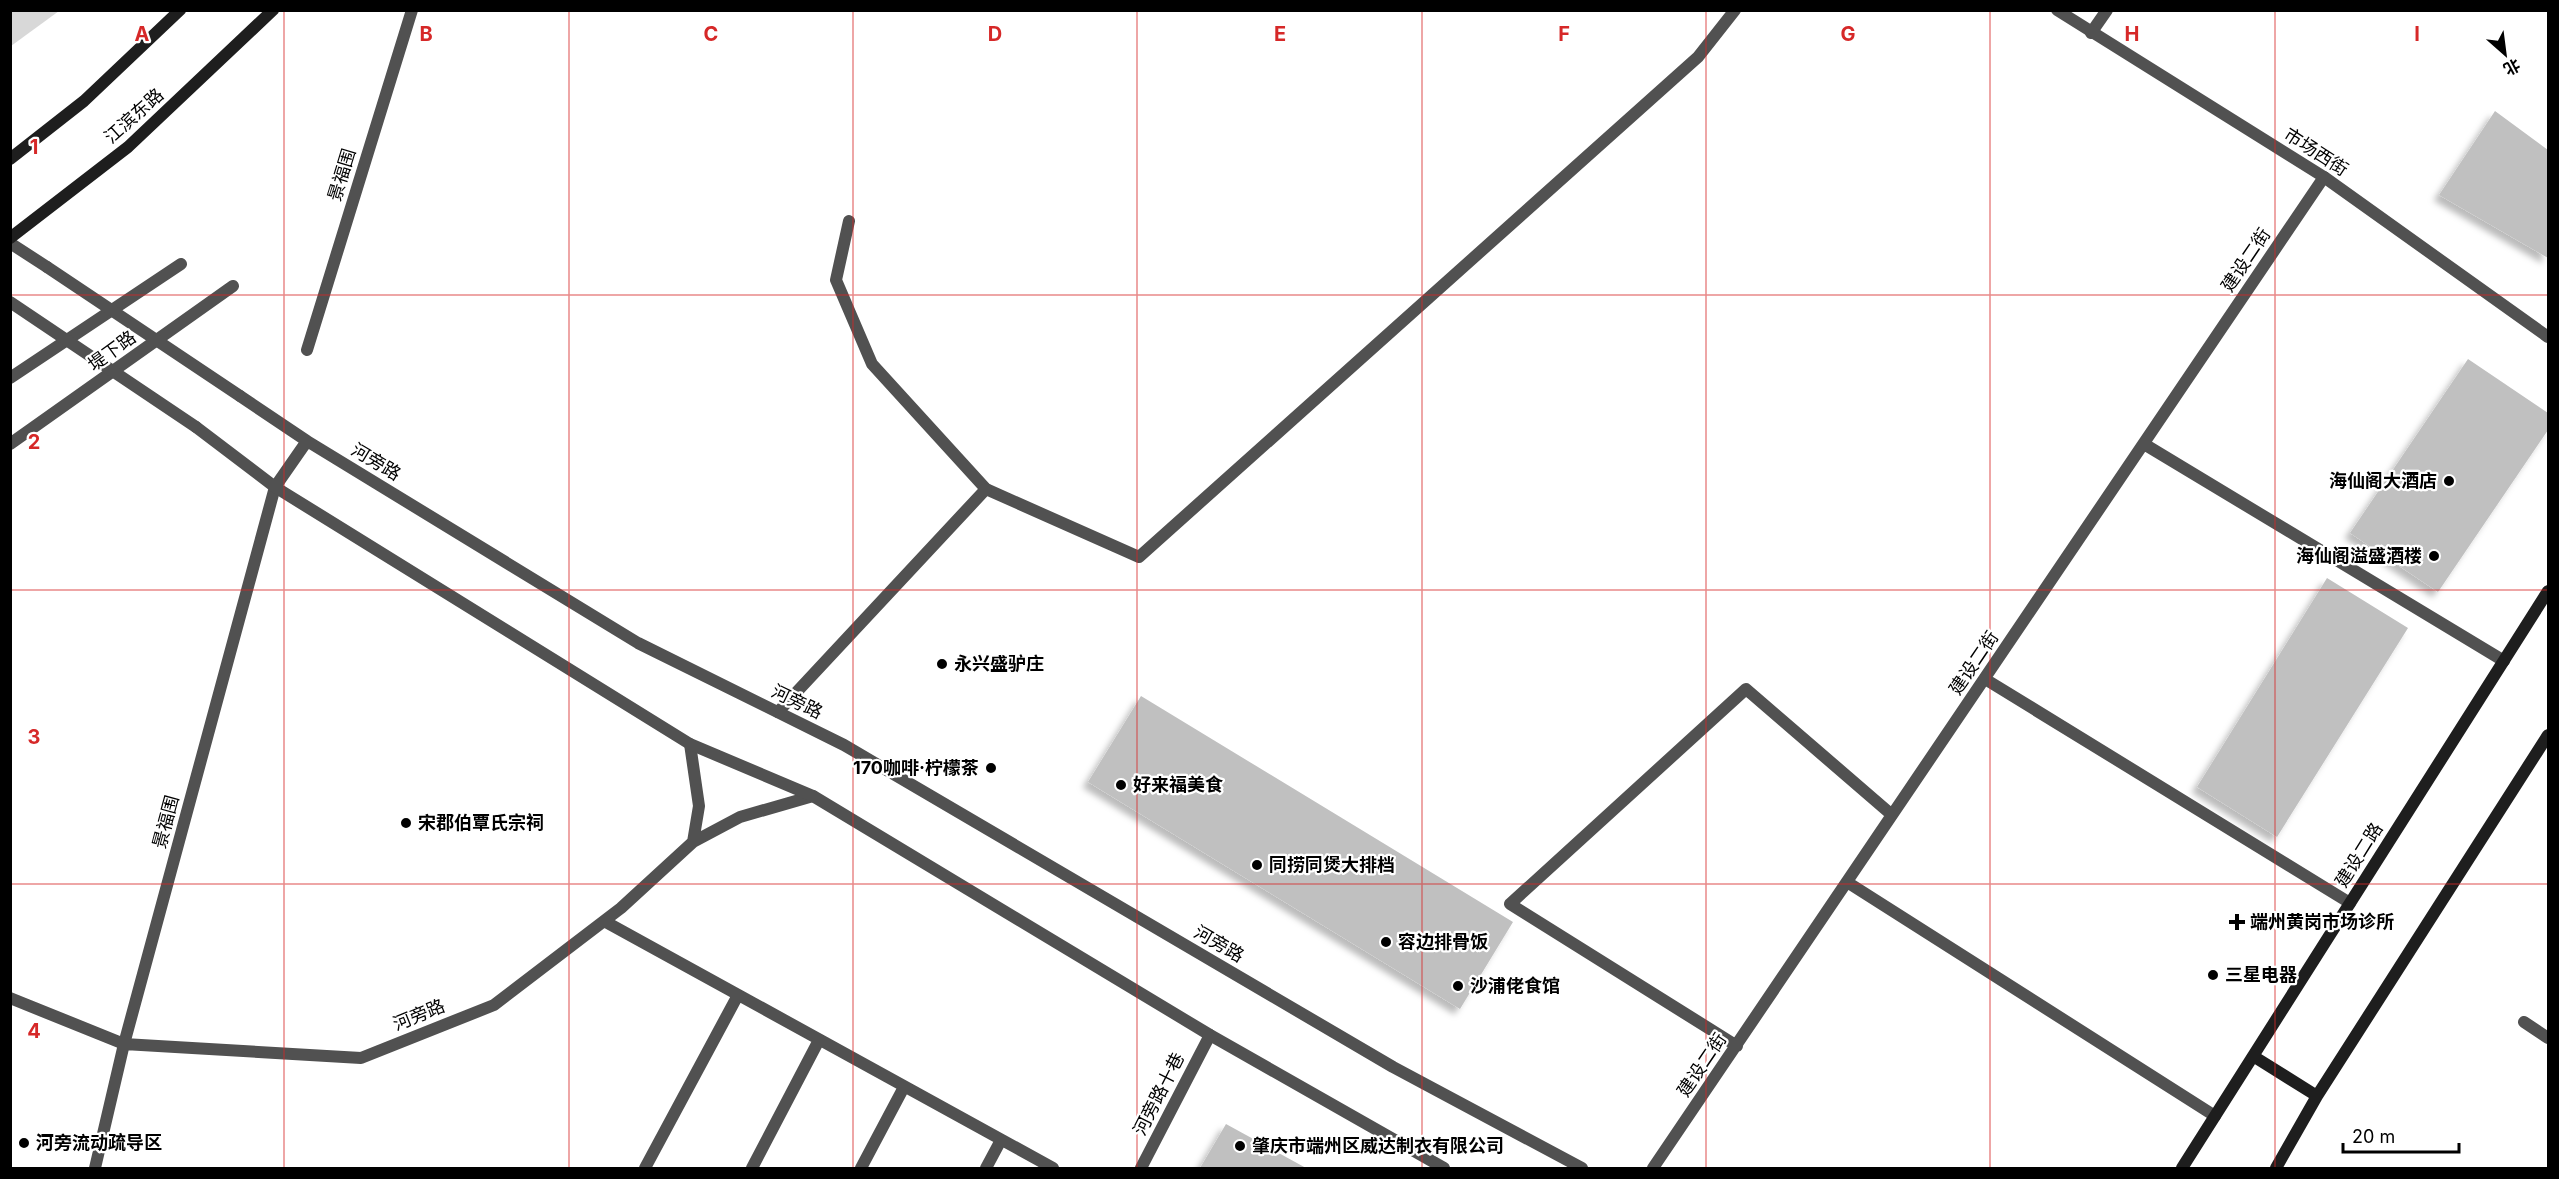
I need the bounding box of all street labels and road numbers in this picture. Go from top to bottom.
street label: 江滨东路 [100,84,167,148]
street label: 市场西街 [2280,123,2352,180]
street label: 景福围 [324,146,359,204]
street label: 建设二街 [2217,224,2274,295]
street label: 堤下路 [84,326,140,375]
street label: 河旁路 [348,439,405,484]
street label: 建设二街 [1945,627,2002,698]
street label: 河旁路 [768,680,826,723]
street label: 景福围 [148,793,183,851]
street label: 建设二路 [2331,819,2387,891]
street label: 河旁路 [1191,921,1248,966]
street label: 河旁路 [390,995,448,1034]
street label: 建设二街 [1673,1029,1730,1100]
street label: 河旁路十巷 [1129,1049,1188,1139]

